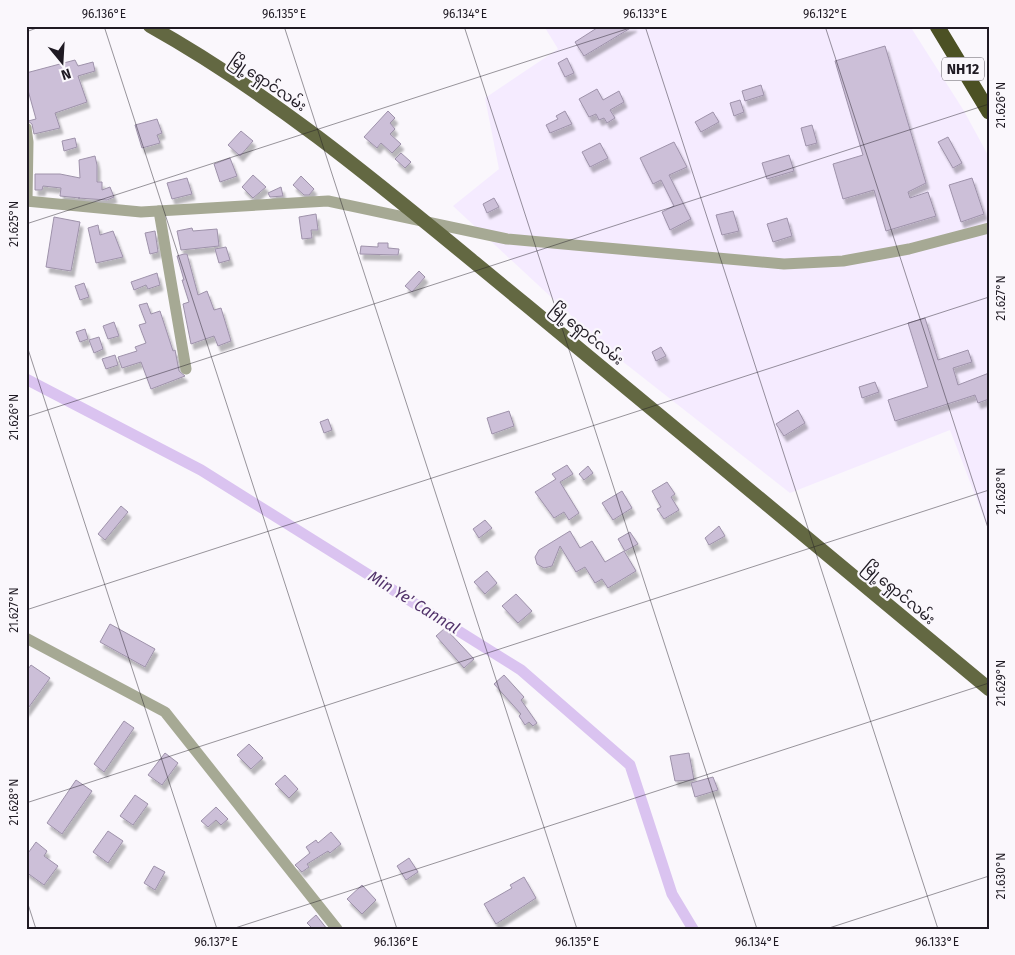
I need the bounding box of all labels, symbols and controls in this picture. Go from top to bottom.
text: 96.136°E [82,7,126,21]
text: 96.135°E [262,7,306,21]
text: 96.134°E [443,7,487,21]
text: 96.133°E [623,7,667,21]
text: 96.132°E [803,7,847,21]
north arrow [38,38,88,88]
street label: မြို့ရှောင်လမ်း [224,50,310,118]
road number: NH12 [942,58,984,80]
text: N [59,64,73,83]
text: 21.626°N [994,82,1008,128]
text: 21.625°N [7,201,21,247]
text: 21.627°N [994,275,1008,321]
street label: မြို့ရှောင်လမ်း [545,298,628,371]
text: 21.626°N [7,394,21,440]
text: 21.628°N [994,468,1008,514]
street label: မြို့ရှောင်လမ်း [857,557,939,631]
water label: Min Ye' Cannal [365,566,463,638]
text: 21.627°N [7,587,21,633]
text: 21.629°N [994,660,1008,706]
text: 21.628°N [7,779,21,825]
text: 21.630°N [994,852,1008,900]
text: 96.137°E [194,935,238,949]
text: 96.136°E [374,935,418,949]
text: 96.135°E [555,935,599,949]
text: 96.134°E [735,935,779,949]
text: 96.133°E [915,935,959,949]

